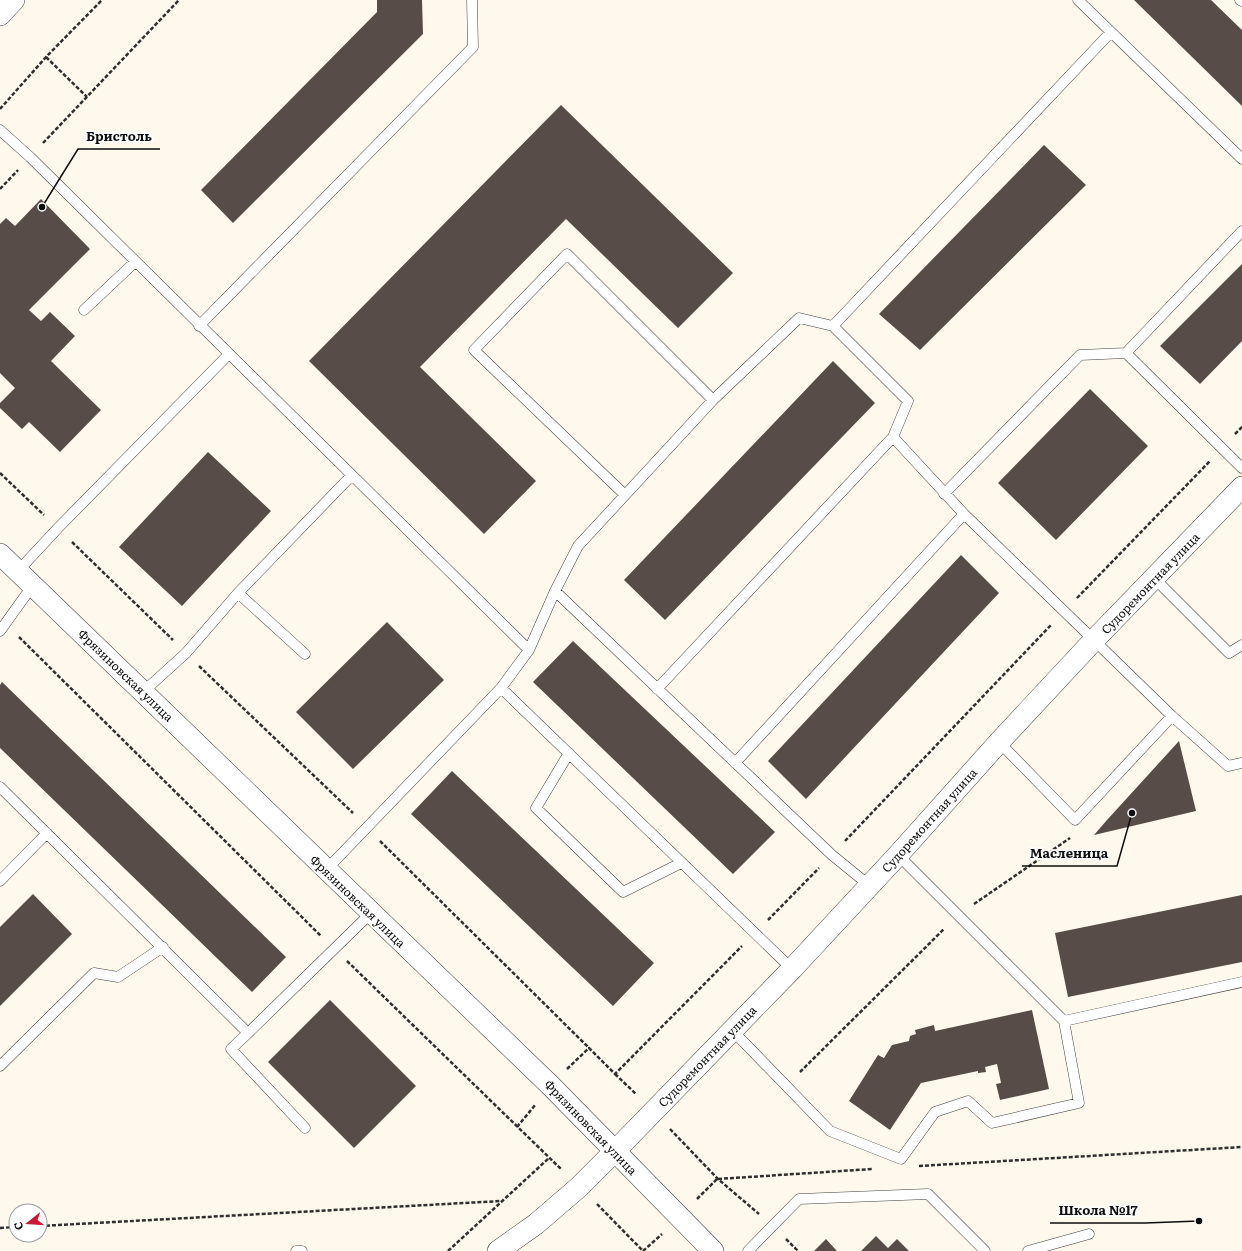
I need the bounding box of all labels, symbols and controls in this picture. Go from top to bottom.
callout: Бристоль [78,124,160,149]
text: Бристоль [86,126,152,145]
street label: Судоремонтная улица [1097,528,1204,638]
street label: Фрязиновская улица [74,625,178,726]
street label: Судоремонтная улица [877,763,981,876]
callout: Масленица [1022,841,1117,866]
text: Масленица [1030,843,1109,862]
street label: Фрязиновская улица [306,851,410,952]
street label: Судоремонтная улица [654,1001,761,1111]
street label: Фрязиновская улица [541,1075,642,1179]
callout: Школа №17 [1050,1198,1145,1223]
text: Школа №17 [1058,1200,1138,1219]
north arrow [8,1203,48,1243]
text: С [9,1220,26,1232]

